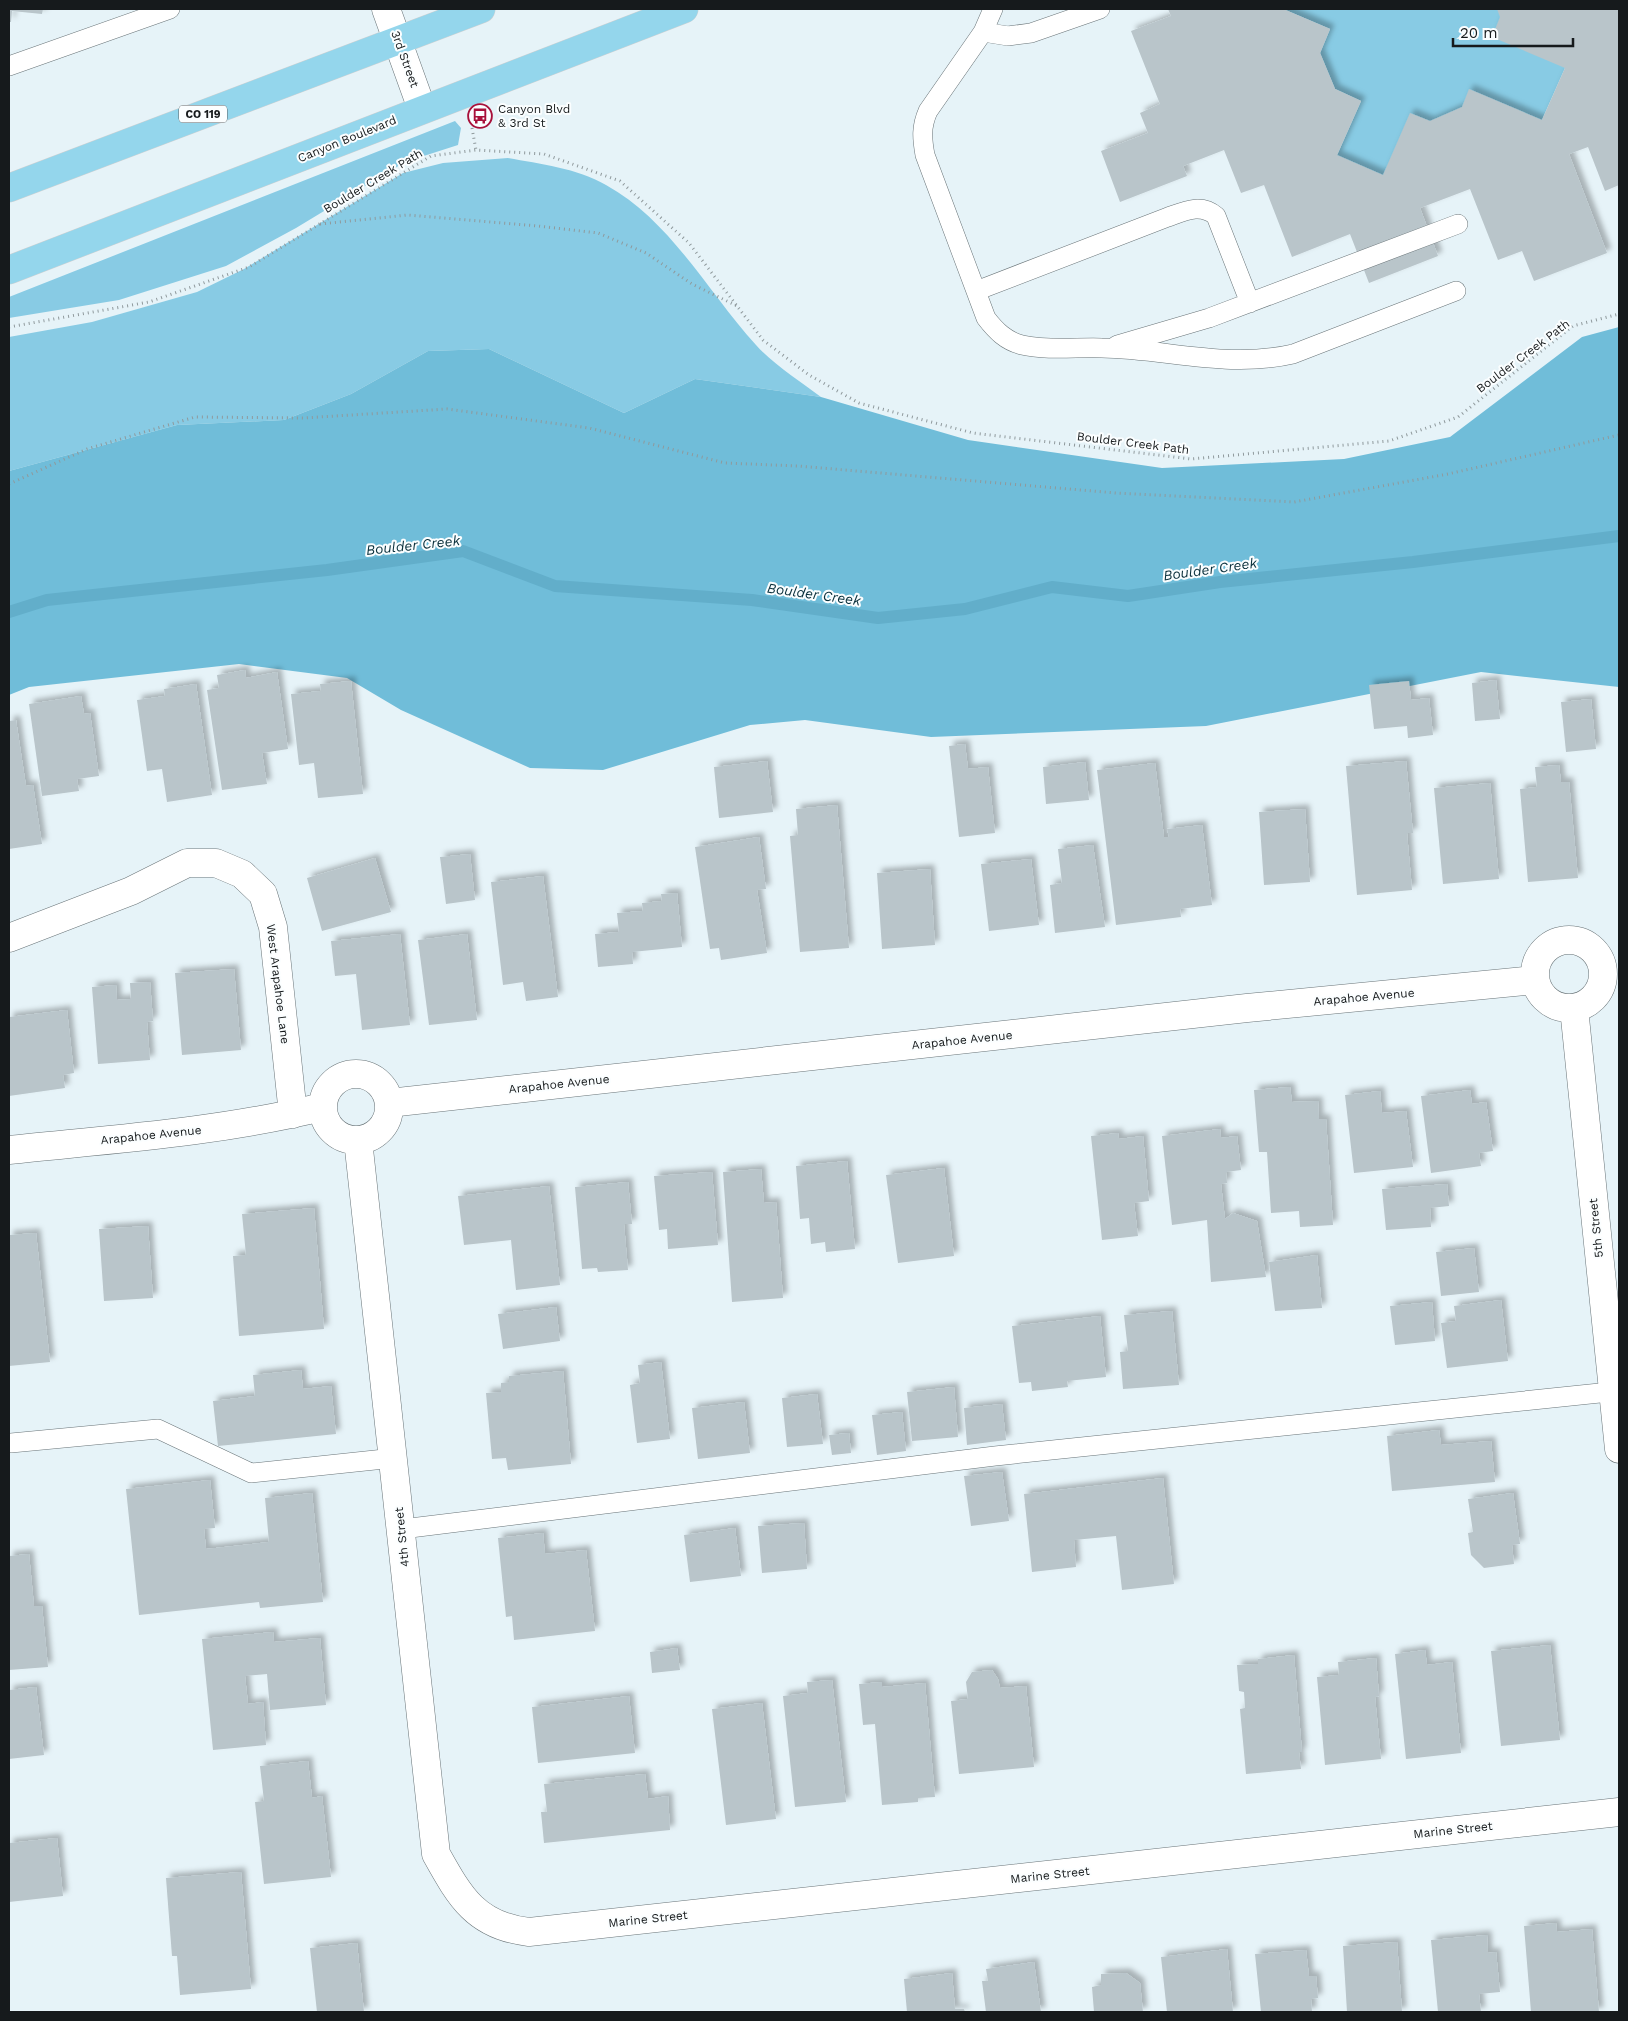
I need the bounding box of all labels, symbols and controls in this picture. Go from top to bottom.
scale bar [1453,15,1573,47]
text: 20 m [1460,24,1498,42]
street label: 3rd Street [388,29,422,89]
place label: Canyon Blvd & 3rd St [498,102,570,130]
bus stop icon: Canyon Blvd & 3rd St [467,103,493,129]
road number: CO 119 [179,106,227,122]
street label: Canyon Boulevard [296,113,398,165]
street label: Boulder Creek Path [321,146,425,216]
street label: Boulder Creek Path [1474,316,1572,396]
street label: Boulder Creek Path [1076,429,1190,457]
water label: Boulder Creek [365,532,461,558]
water label: Boulder Creek [1162,554,1258,583]
water label: Boulder Creek [766,580,862,609]
street label: West Arapahoe Lane [264,923,292,1045]
street label: Arapahoe Avenue [1313,986,1415,1008]
street label: Arapahoe Avenue [911,1028,1013,1052]
street label: Arapahoe Avenue [508,1072,610,1096]
street label: Arapahoe Avenue [100,1123,202,1147]
street label: 5th Street [1586,1198,1606,1258]
street label: 4th Street [392,1506,412,1568]
street label: Marine Street [1413,1819,1493,1841]
street label: Marine Street [1010,1864,1090,1886]
street label: Marine Street [608,1908,688,1930]

